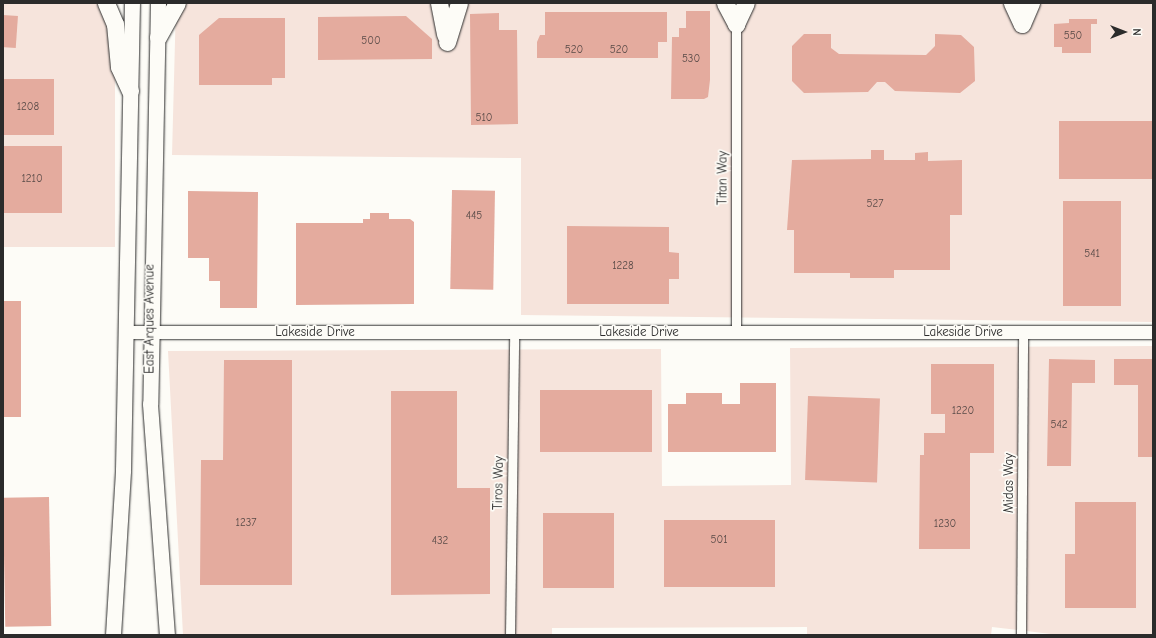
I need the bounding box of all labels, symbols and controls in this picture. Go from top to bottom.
north arrow [1104,12,1144,52]
text: N [1130,28,1143,36]
house number: 550 [1064,29,1082,43]
house number: 500 [361,34,381,48]
house number: 520 [565,43,583,57]
house number: 520 [610,43,628,57]
house number: 530 [682,52,700,66]
house number: 1208 [17,100,39,114]
house number: 510 [475,111,493,125]
street label: Titan Way [715,151,731,205]
house number: 1210 [21,172,43,186]
house number: 527 [867,197,883,211]
house number: 445 [466,209,482,223]
house number: 541 [1084,247,1100,261]
house number: 1228 [612,259,634,273]
street label: East Arques Avenue [142,264,158,374]
street label: Lakeside Drive [275,324,355,340]
street label: Lakeside Drive [599,324,679,340]
street label: Lakeside Drive [923,324,1003,340]
house number: 1220 [952,404,974,418]
house number: 542 [1050,418,1068,432]
street label: Midas Way [1001,453,1017,513]
street label: Tiros Way [491,456,507,510]
house number: 1237 [236,516,256,530]
house number: 1230 [934,517,956,531]
house number: 501 [710,533,728,547]
house number: 432 [432,534,448,548]

